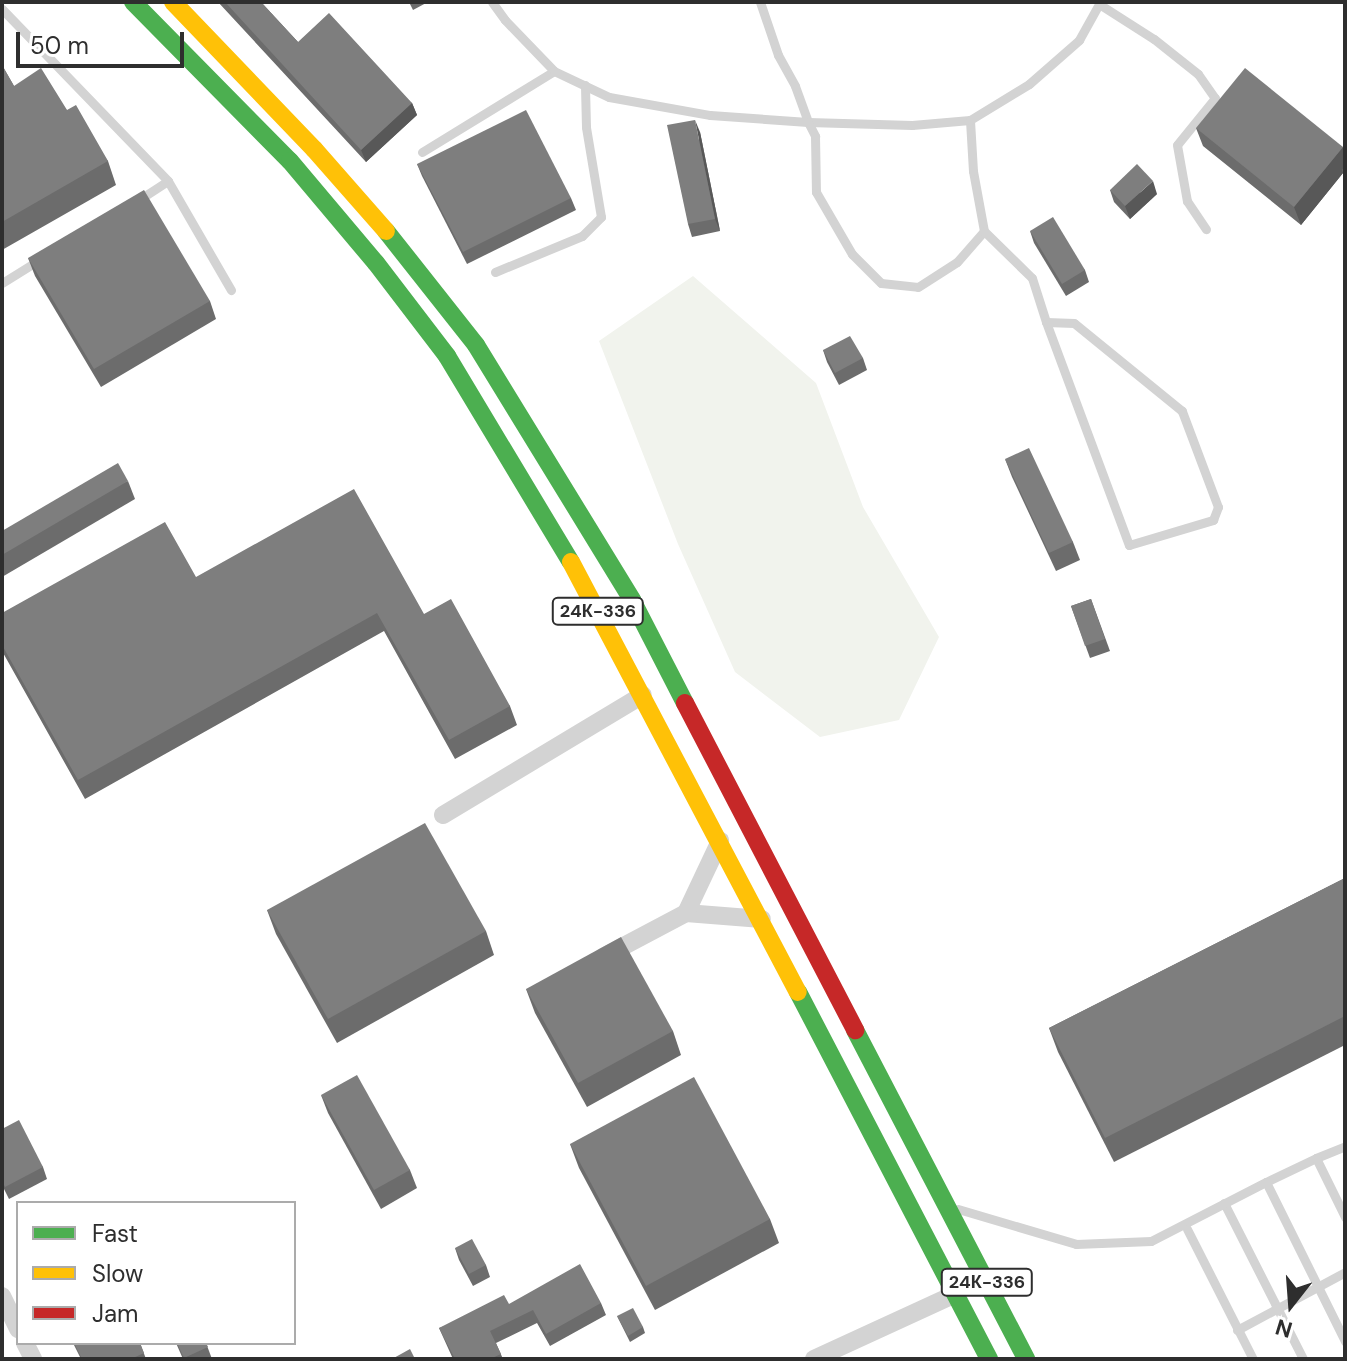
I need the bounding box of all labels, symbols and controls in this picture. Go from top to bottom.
scale bar [20,16,188,66]
text: 50 m [30,30,89,61]
road number: 24К-336 [550,597,646,625]
legend [16,1201,296,1345]
text: Fast [92,1218,138,1249]
text: Slow [92,1258,143,1289]
north arrow [1251,1265,1331,1345]
road number: 24К-336 [939,1268,1035,1296]
text: Jam [92,1298,138,1329]
text: N [1272,1312,1296,1345]

